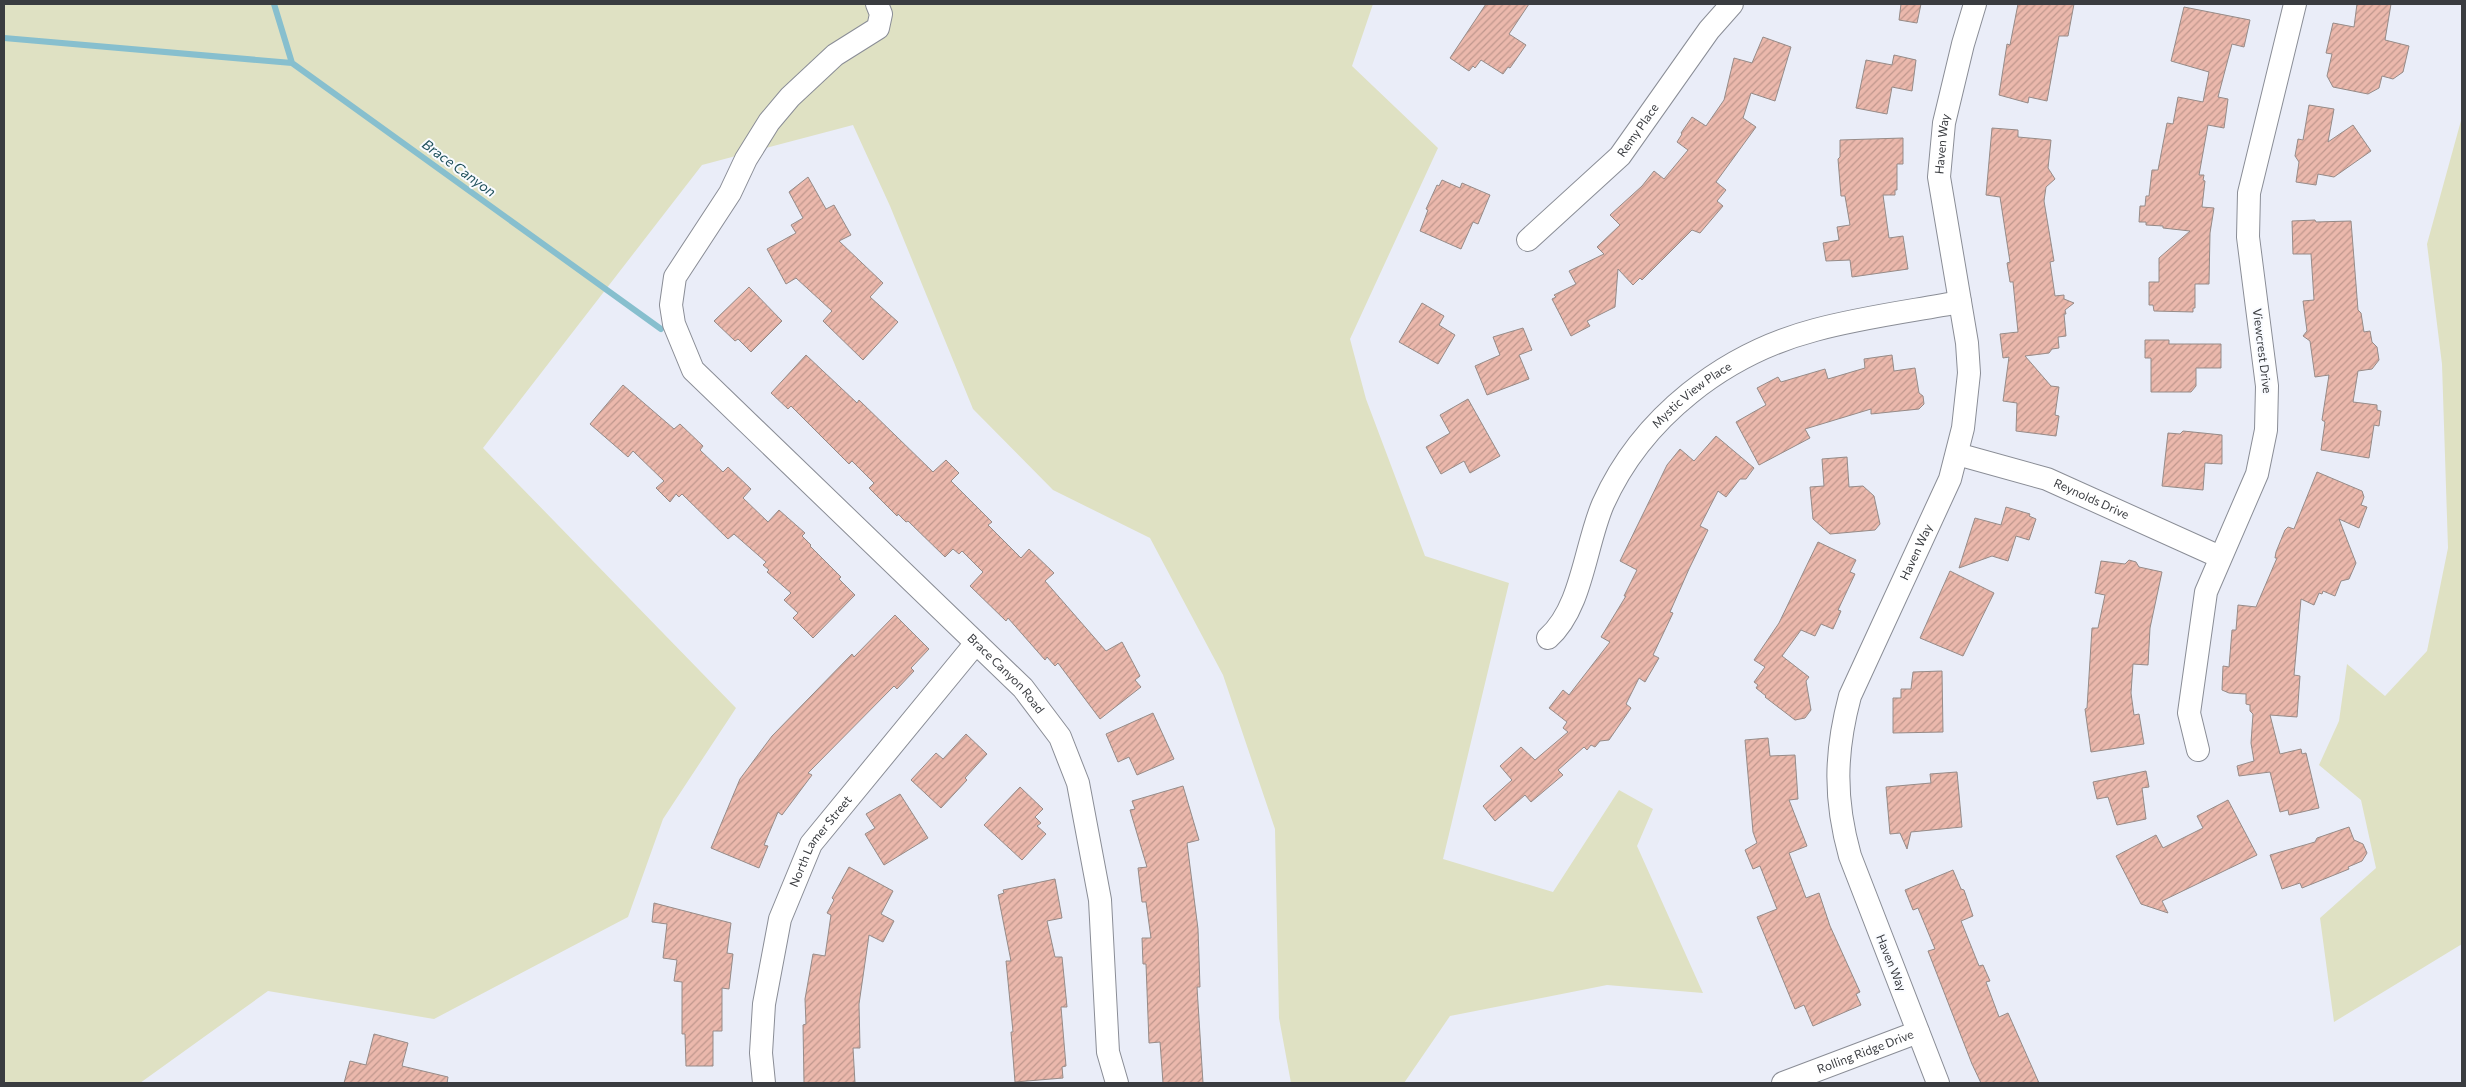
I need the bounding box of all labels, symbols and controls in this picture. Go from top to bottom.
street label: Remy Place [1614,100,1661,159]
street label: Haven Way [1931,112,1952,175]
water label: Brace Canyon [419,135,499,200]
street label: Viewcrest Drive [2251,308,2275,394]
street label: Mystic View Place [1649,358,1733,430]
street label: Reynolds Drive [2052,475,2131,521]
street label: Haven Way [1896,521,1934,582]
street label: Brace Canyon Road [965,630,1048,716]
street label: North Lamer Street [786,792,854,889]
street label: Haven Way [1874,932,1910,993]
street label: Rolling Ridge Drive [1815,1026,1915,1076]

